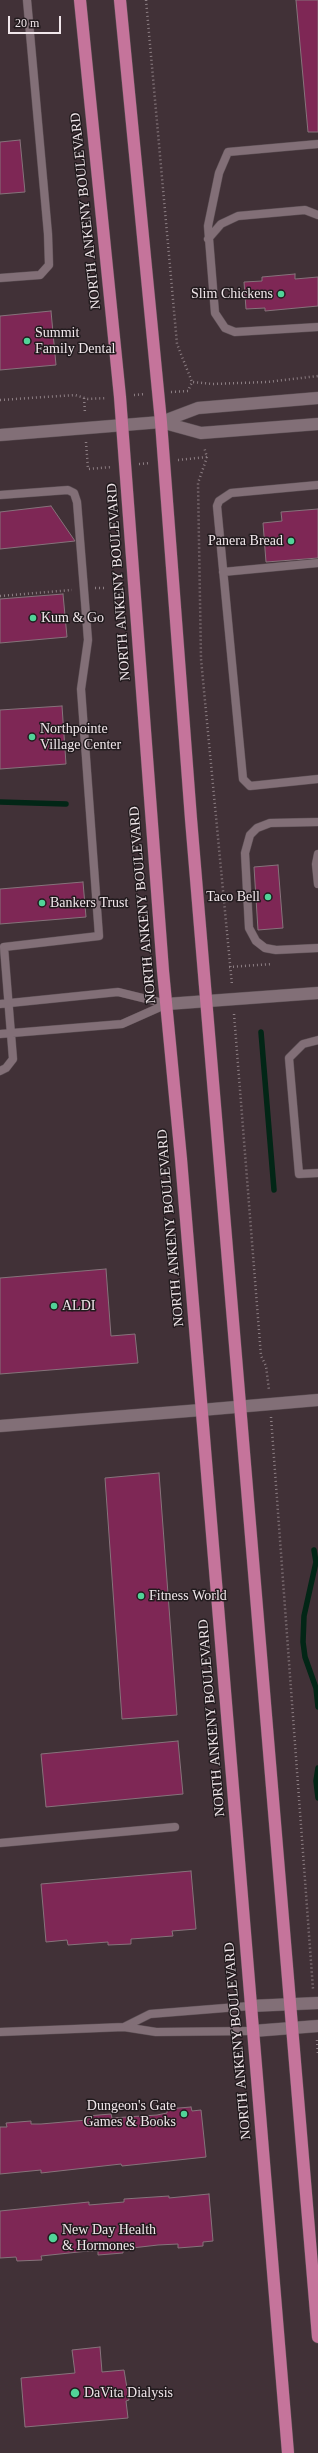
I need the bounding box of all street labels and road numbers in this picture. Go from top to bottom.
street label: NORTH ANKENY BOULEVARD [67,112,105,310]
street label: NORTH ANKENY BOULEVARD [104,483,134,681]
street label: NORTH ANKENY BOULEVARD [126,806,160,1004]
street label: NORTH ANKENY BOULEVARD [154,1129,188,1327]
street label: NORTH ANKENY BOULEVARD [195,1619,229,1817]
street label: NORTH ANKENY BOULEVARD [221,1942,255,2140]

